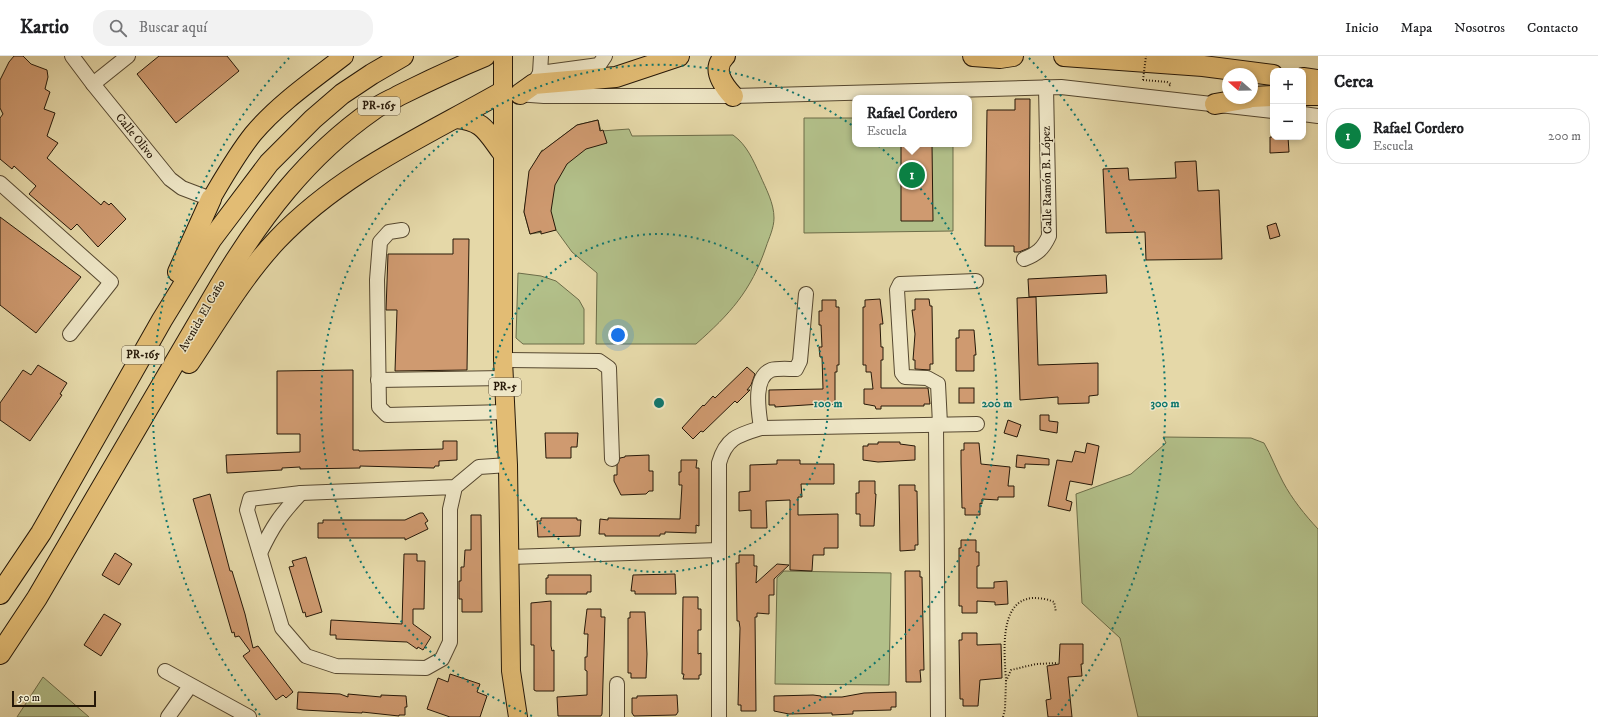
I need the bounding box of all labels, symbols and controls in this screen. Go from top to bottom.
search box [93,10,373,46]
text: Kartio [20,16,69,39]
icon: search [107,17,129,39]
text: Buscar aquí [139,18,207,37]
text: Inicio [1345,19,1378,37]
text: Mapa [1400,19,1432,37]
text: Nosotros [1454,19,1505,37]
text: Contacto [1527,19,1578,37]
north arrow [1222,68,1258,104]
map controls [1270,68,1306,140]
button: + [1270,68,1306,104]
text: Cerca [1334,71,1373,93]
popup [852,95,972,147]
road number: PR-165 [358,97,400,115]
text: Rafael Cordero [867,104,957,123]
button: − [1270,104,1306,140]
street label: Calle Olivo [112,110,158,162]
text: Rafael Cordero [1373,119,1464,138]
text: Escuela [867,123,907,139]
street label: Calle Ramón B. López [1039,126,1055,234]
text: 1 [1346,128,1350,144]
text: 200 m [1548,128,1581,144]
text: Escuela [1373,138,1413,154]
pin: 1 [899,160,925,190]
street label: Avenida El Caño [175,277,229,355]
your location [608,325,628,345]
road number: PR-165 [122,346,164,364]
road number: PR-5 [489,378,521,396]
centre of rings [652,396,666,410]
text: 100 m [814,396,842,411]
text: 200 m [982,396,1012,411]
text: 300 m [1151,396,1179,411]
scale bar [12,689,96,708]
text: 50 m [18,691,40,705]

